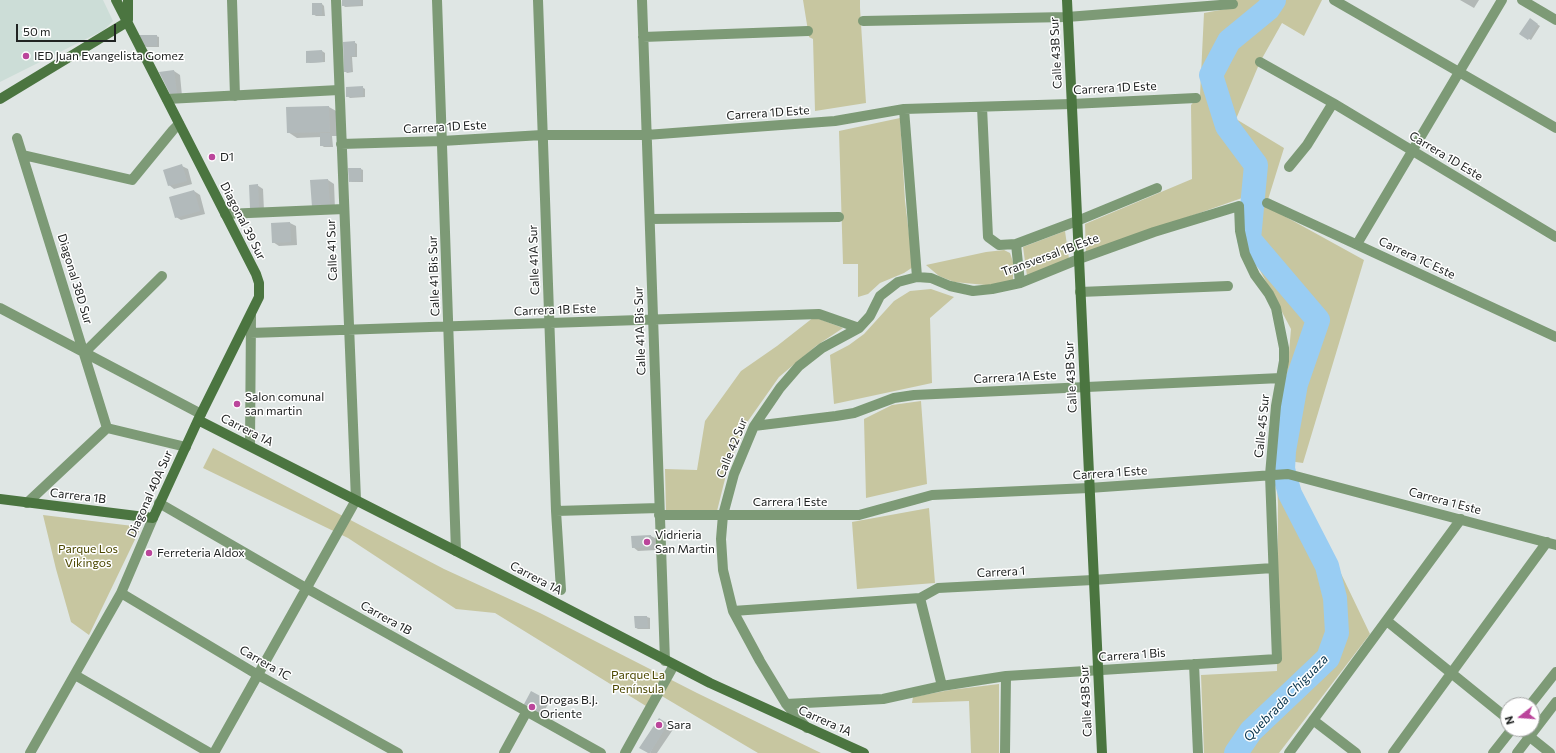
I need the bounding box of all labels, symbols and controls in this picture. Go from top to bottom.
scale bar [18,16,118,42]
street label: Calle 43B Sur [1047,17,1065,89]
text: 50 m [23,24,51,38]
place label: IED Juan Evangelista Gomez [34,49,184,63]
marker: IED Juan Evangelista Gomez [21,51,31,61]
street label: Carrera 1D Este [1073,79,1157,97]
street label: Carrera 1D Este [726,103,810,123]
street label: Carrera 1D Este [403,118,487,136]
street label: Carrera 1D Este [1407,128,1485,184]
place label: D1 [220,150,234,164]
marker: D1 [207,152,217,162]
street label: Diagonal 39 Sur [217,180,269,262]
street label: Calle 41 Sur [324,219,340,281]
street label: Calle 41A Sur [526,225,542,295]
street label: Transversal 1B Este [999,231,1101,279]
street label: Diagonal 38D Sur [54,232,96,326]
street label: Carrera 1C Este [1376,234,1458,282]
street label: Calle 41 Bis Sur [425,235,443,317]
street label: Calle 41A Bis Sur [631,286,649,376]
street label: Carrera 1B Este [514,301,596,319]
street label: Calle 43B Sur [1062,341,1080,413]
street label: Carrera 1A Este [973,368,1057,386]
place label: Salon comunal san martin [245,390,324,418]
street label: Calle 45 Sur [1251,393,1273,459]
marker: Salon comunal san martin [232,399,242,409]
street label: Carrera 1A [218,411,276,449]
street label: Calle 42 Sur [713,416,751,480]
street label: Diagonal 40A Sur [124,448,176,540]
street label: Carrera 1 Este [1072,463,1148,483]
street label: Carrera 1 Este [1407,484,1483,518]
street label: Carrera 1B [49,485,107,507]
street label: Carrera 1 Este [753,495,827,509]
place label: Vidrieria San Martin [655,528,715,556]
marker: Vidrieria San Martin [642,537,652,547]
park label: Parque Los Vikingos [58,542,118,570]
place label: Ferreteria Aldox [157,546,245,560]
marker: Ferreteria Aldox [144,548,154,558]
street label: Carrera 1A [508,558,564,598]
street label: Carrera 1 [976,564,1026,580]
street label: Carrera 1B [358,598,414,638]
street label: Carrera 1C [237,643,293,683]
street label: Carrera 1 Bis [1098,645,1166,665]
water label: Quebrada Chiguaza [1240,651,1332,745]
street label: Calle 43B Sur [1077,665,1095,737]
park label: Parque La Península [611,668,665,696]
place label: Drogas B.J. Oriente [540,693,598,721]
north arrow [1500,697,1540,737]
marker: Drogas B.J. Oriente [527,702,537,712]
street label: Carrera 1A [796,703,854,739]
text: N [1502,715,1516,726]
place label: Sara [667,718,691,732]
marker: Sara [654,720,664,730]

